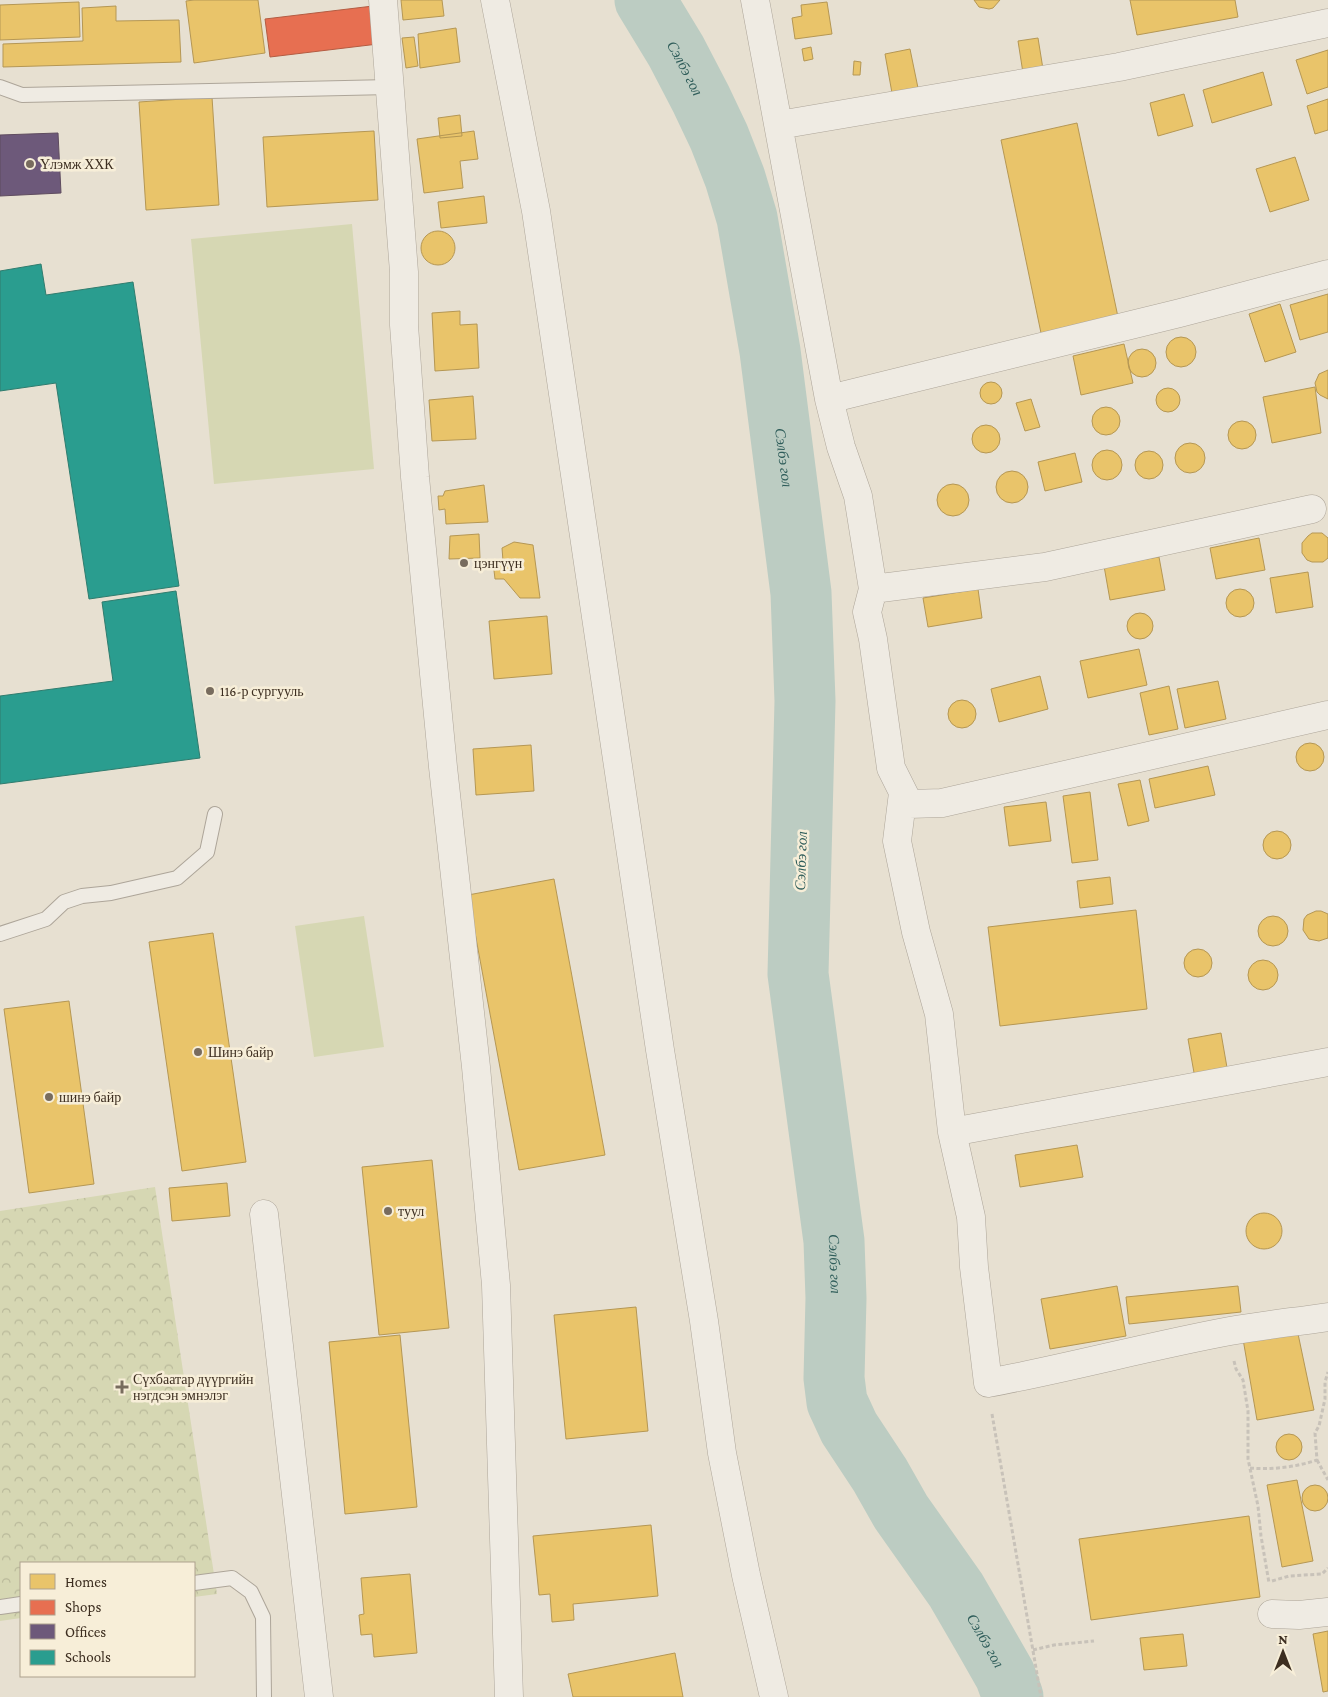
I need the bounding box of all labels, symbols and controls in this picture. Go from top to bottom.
water label: Сэлбэ гол [664,38,706,99]
place label: Үлэмж ХХК [40,156,114,172]
marker: Үлэмж ХХК [24,158,36,170]
water label: Сэлбэ гол [772,427,795,488]
place label: цэнгүүн [474,555,523,571]
marker: цэнгүүн [458,557,470,569]
place label: 116-р сургууль [220,683,304,699]
marker: 116-р сургууль [204,685,216,697]
water label: Сэлбэ гол [792,831,810,891]
place label: Шинэ байр [208,1044,274,1060]
marker: Шинэ байр [192,1046,204,1058]
place label: шинэ байр [59,1089,121,1105]
marker: шинэ байр [43,1091,55,1103]
place label: туул [398,1203,424,1219]
marker: туул [382,1205,394,1217]
water label: Сэлбэ гол [825,1233,844,1294]
place label: Сүхбаатар дүүргийн нэгдсэн эмнэлэг [133,1371,254,1403]
marker: Сүхбаатар дүүргийн нэгдсэн эмнэлэг [115,1380,129,1394]
legend [20,1562,195,1677]
text: Homes [65,1574,107,1590]
text: Shops [65,1599,101,1616]
water label: Сэлбэ гол [964,1611,1007,1671]
text: Offices [65,1624,106,1640]
north arrow [1258,1627,1308,1677]
text: N [1278,1631,1288,1647]
text: Schools [65,1649,111,1665]

